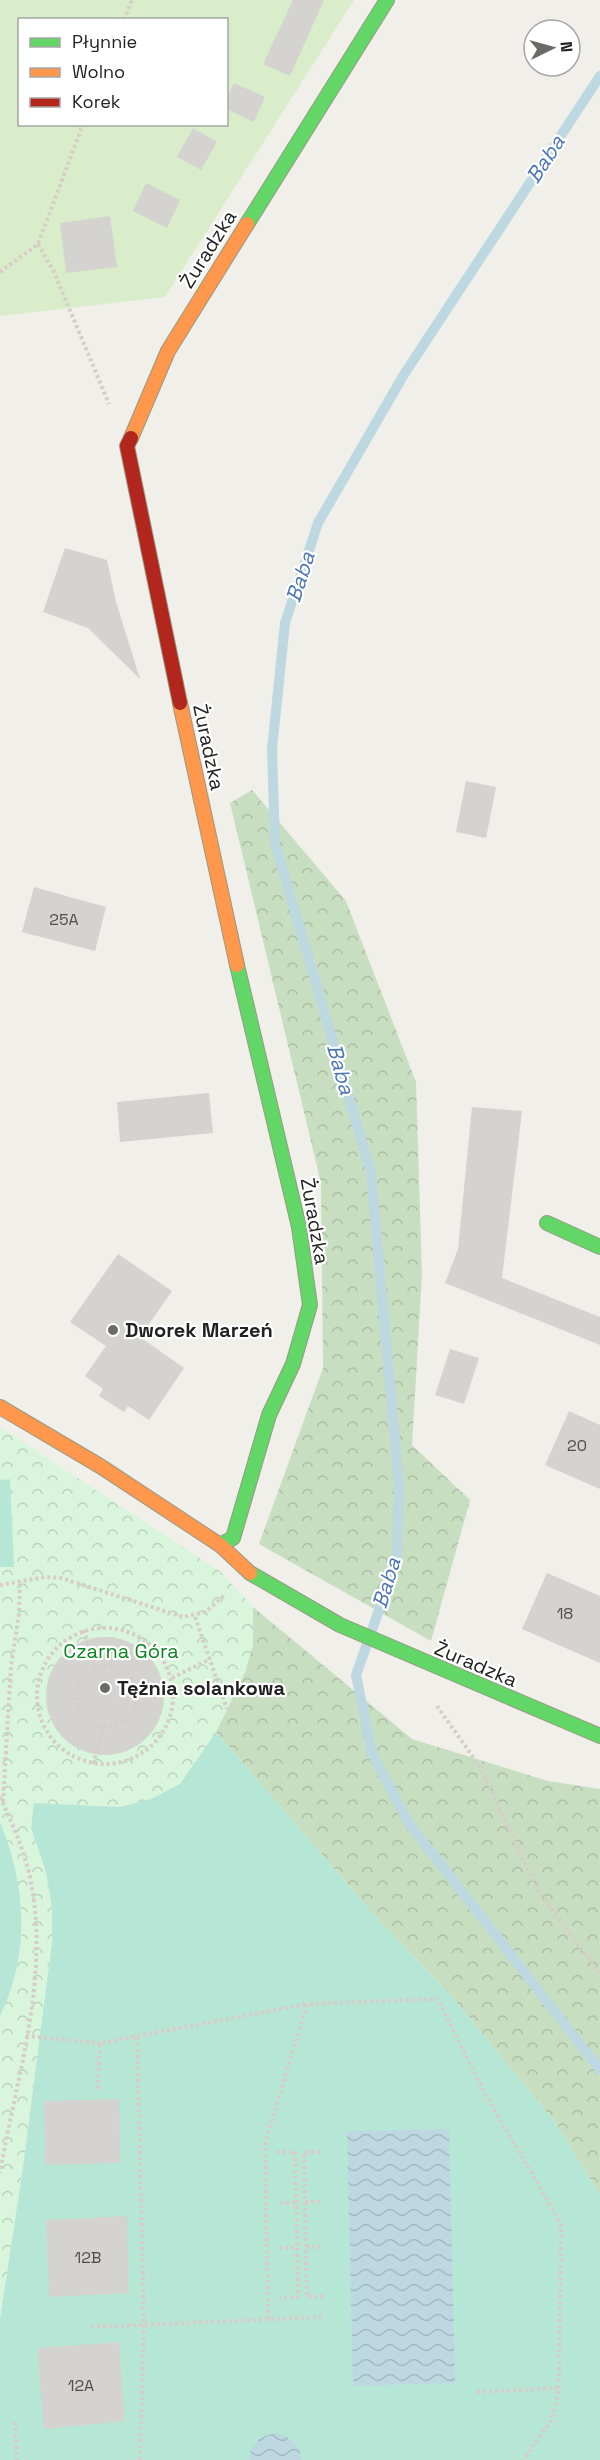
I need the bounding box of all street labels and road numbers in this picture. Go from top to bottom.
street label: Żuradzka [174,205,242,293]
street label: Żuradzka [187,702,231,792]
street label: Żuradzka [295,1176,335,1266]
street label: Żuradzka [431,1635,521,1693]

